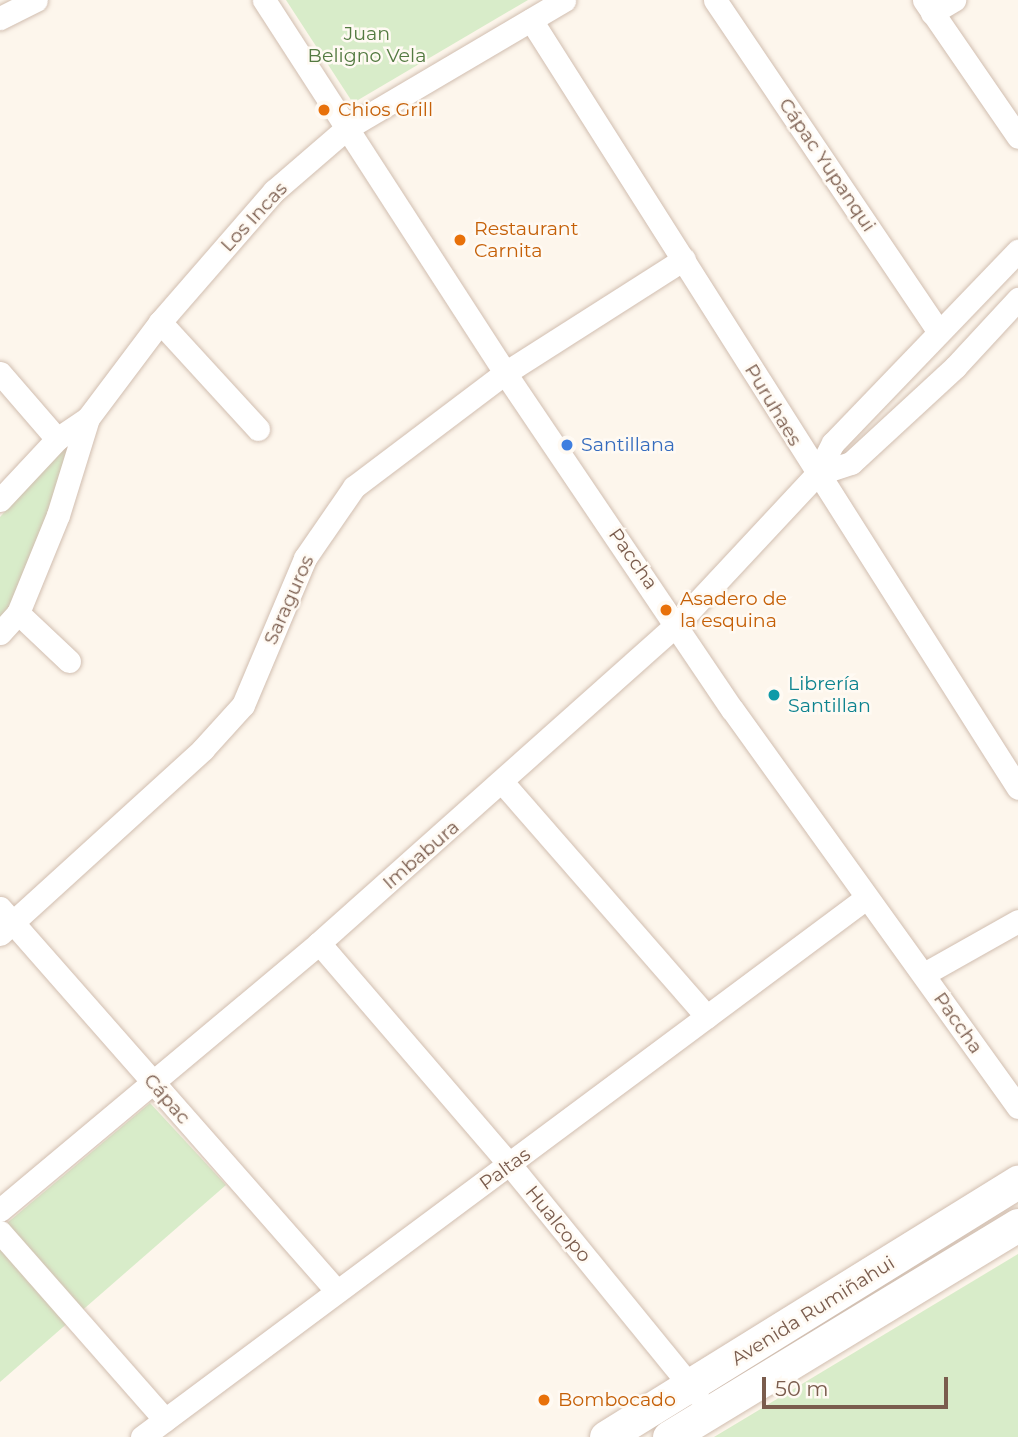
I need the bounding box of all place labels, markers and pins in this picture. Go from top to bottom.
place label: Chios Grill [338,99,433,121]
marker: Chios Grill [316,102,332,118]
place label: Restaurant Carnita [474,218,578,262]
marker: Restaurant Carnita [452,232,468,248]
place label: Santillana [581,434,675,456]
marker: Santillana [559,437,575,453]
place label: Asadero de la esquina [680,588,787,632]
marker: Asadero de la esquina [658,602,674,618]
place label: Librería Santillan [788,673,871,717]
marker: Librería Santillan [766,687,782,703]
place label: Bombocado [558,1389,676,1411]
marker: Bombocado [536,1392,552,1408]

